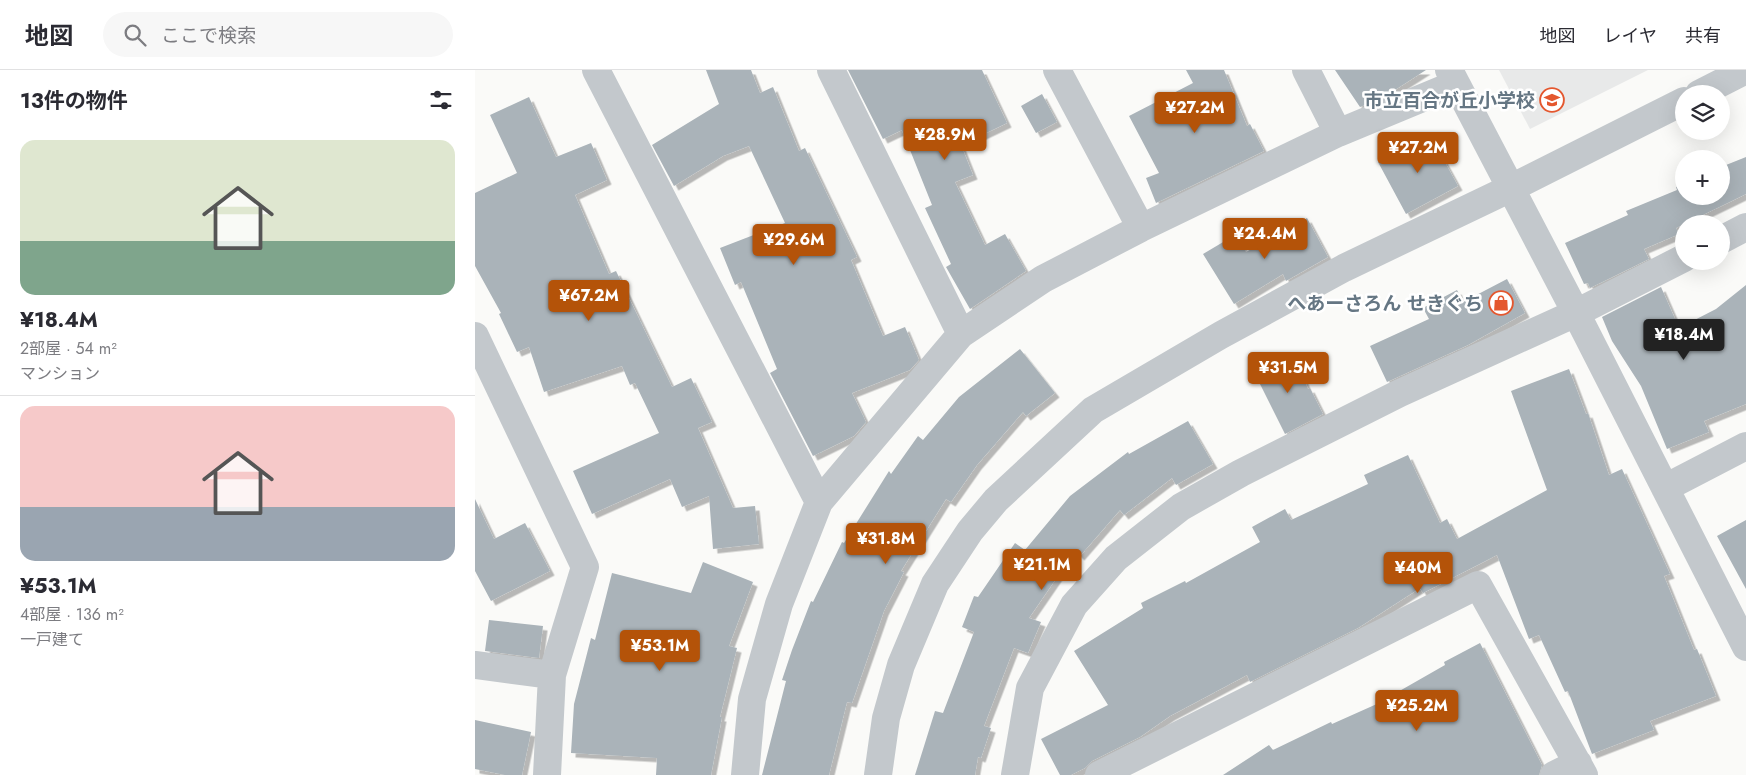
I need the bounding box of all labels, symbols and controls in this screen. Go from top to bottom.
search box [103,12,453,57]
text: 地図 [25,18,73,53]
icon: search [121,21,149,49]
text: ここで検索 [161,22,256,49]
text: 地図 [1540,23,1576,49]
text: レイヤ [1604,23,1657,49]
text: 共有 [1685,23,1721,49]
map controls [1675,85,1730,270]
button: layers [1675,85,1730,140]
text: 13件の物件 [20,86,128,116]
icon: filters [427,86,455,114]
place label: 市立百合が丘小学校 [1364,87,1535,114]
school or university icon: 市立百合が丘小学校 [1539,87,1565,113]
pin: ¥27.2M [1154,92,1236,134]
text: ¥27.2M [1165,96,1225,119]
pin: ¥28.9M [904,118,986,161]
text: ¥28.9M [914,123,976,146]
pin: ¥27.2M [1377,132,1459,174]
text: ¥27.2M [1388,136,1448,159]
button: + [1675,150,1730,205]
icon: home [193,173,283,263]
button: − [1675,215,1730,270]
pin: ¥24.4M [1224,218,1306,260]
text: ¥24.4M [1234,222,1296,245]
pin: ¥29.6M [753,224,835,266]
text: ¥29.6M [764,228,824,251]
pin: ¥67.2M [548,280,630,322]
text: ¥67.2M [559,284,619,307]
place label: へあーさろん せきぐち [1287,290,1483,317]
shop icon: へあーさろん せきぐち [1488,290,1514,316]
text: ¥18.4M [20,305,98,335]
pin: ¥18.4M [1643,318,1725,361]
text: ¥18.4M [1654,323,1714,346]
text: 2部屋 · 54 m² [20,337,117,360]
pin: ¥31.5M [1247,352,1329,394]
text: ¥31.5M [1259,356,1317,379]
text: マンション [20,362,100,385]
icon: home [193,438,283,528]
pin: ¥31.8M [845,522,927,565]
text: ¥31.8M [857,527,915,550]
pin: ¥21.1M [1001,548,1083,591]
pin: ¥40M [1388,552,1448,594]
text: ¥21.1M [1014,553,1070,576]
text: ¥40M [1395,556,1441,579]
text: ¥53.1M [20,571,96,601]
text: 4部屋 · 136 m² [20,603,124,626]
text: 一戸建て [20,628,84,651]
pin: ¥53.1M [619,630,701,672]
text: ¥53.1M [631,634,689,657]
pin: ¥25.2M [1376,690,1458,732]
text: ¥25.2M [1386,694,1448,717]

